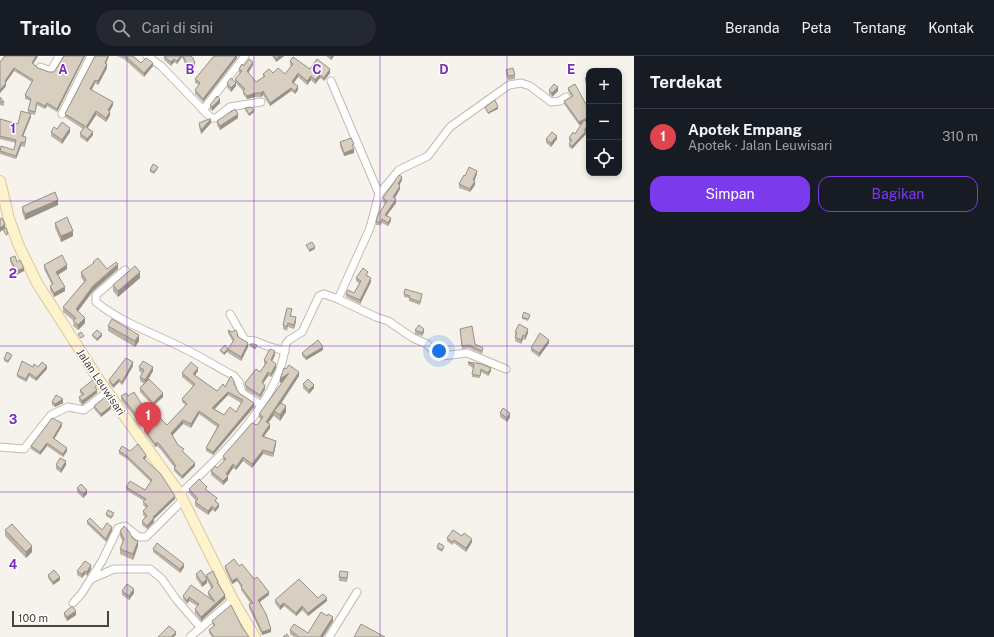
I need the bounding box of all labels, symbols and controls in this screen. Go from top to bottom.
search box [96,10,376,46]
text: Trailo [20,17,72,39]
icon: search [110,17,132,39]
text: Cari di sini [142,19,213,36]
text: Beranda [725,20,780,36]
text: Peta [802,20,831,36]
text: Tentang [853,20,906,36]
text: Kontak [928,20,974,36]
text: A [58,62,68,77]
text: B [186,62,195,77]
text: C [312,62,322,77]
text: D [439,62,449,77]
text: E [567,62,575,77]
map controls [586,68,622,176]
button: + [586,68,622,104]
text: Terdekat [650,72,722,92]
button: − [586,104,622,140]
text: 1 [10,121,16,136]
text: Apotek Empang [688,121,802,138]
text: 1 [660,129,666,144]
text: 310 m [942,129,978,144]
text: Apotek · Jalan Leuwisari [688,138,832,153]
button: locate [586,140,622,176]
button: Simpan [650,176,810,212]
button: Bagikan [818,176,978,212]
text: 2 [9,266,17,281]
your location [429,341,449,361]
street label: Jalan Leuwisari [74,347,128,417]
pin: 1 [135,402,161,435]
text: 3 [9,412,18,427]
text: 4 [9,557,18,572]
scale bar [12,609,109,628]
text: 100 m [18,612,48,624]

